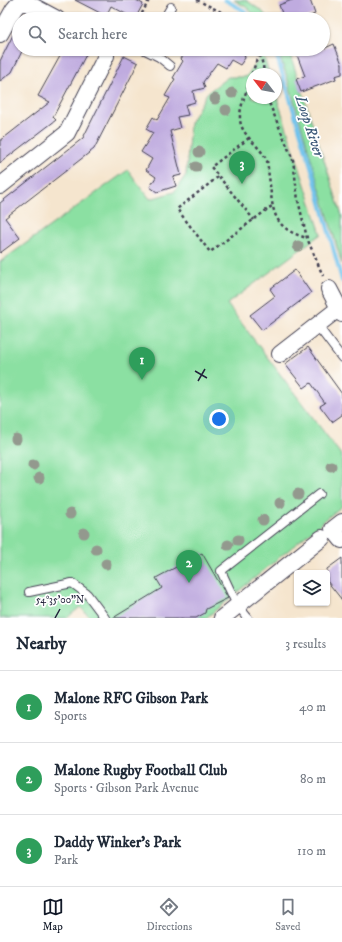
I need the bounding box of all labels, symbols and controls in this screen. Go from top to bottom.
search box [12,12,330,56]
icon: search [26,23,48,45]
text: Search here [58,25,127,44]
north arrow [246,68,282,104]
water label: Loop River [290,92,329,161]
pin: 3 [229,151,255,184]
pin: 1 [129,347,155,380]
your location [209,409,229,429]
pin: 2 [176,550,202,583]
map controls [294,570,330,606]
button: layers [294,570,330,606]
text: 54°35'00"N [36,594,84,606]
text: Nearby [16,633,66,655]
text: 3 results [285,636,326,652]
text: Malone RFC Gibson Park [54,689,208,708]
text: 1 [27,699,31,715]
text: 40 m [299,699,326,715]
text: Sports [54,708,87,724]
text: Malone Rugby Football Club [54,761,227,780]
text: 2 [26,771,32,787]
text: 80 m [300,771,326,787]
text: Sports · Gibson Park Avenue [54,780,199,796]
text: Daddy Winker's Park [54,833,181,852]
text: 3 [27,843,31,859]
text: 110 m [297,843,326,859]
text: Park [54,852,78,868]
tab: Map [42,896,64,934]
tab: Directions [147,896,192,934]
tab: Saved [275,896,300,934]

